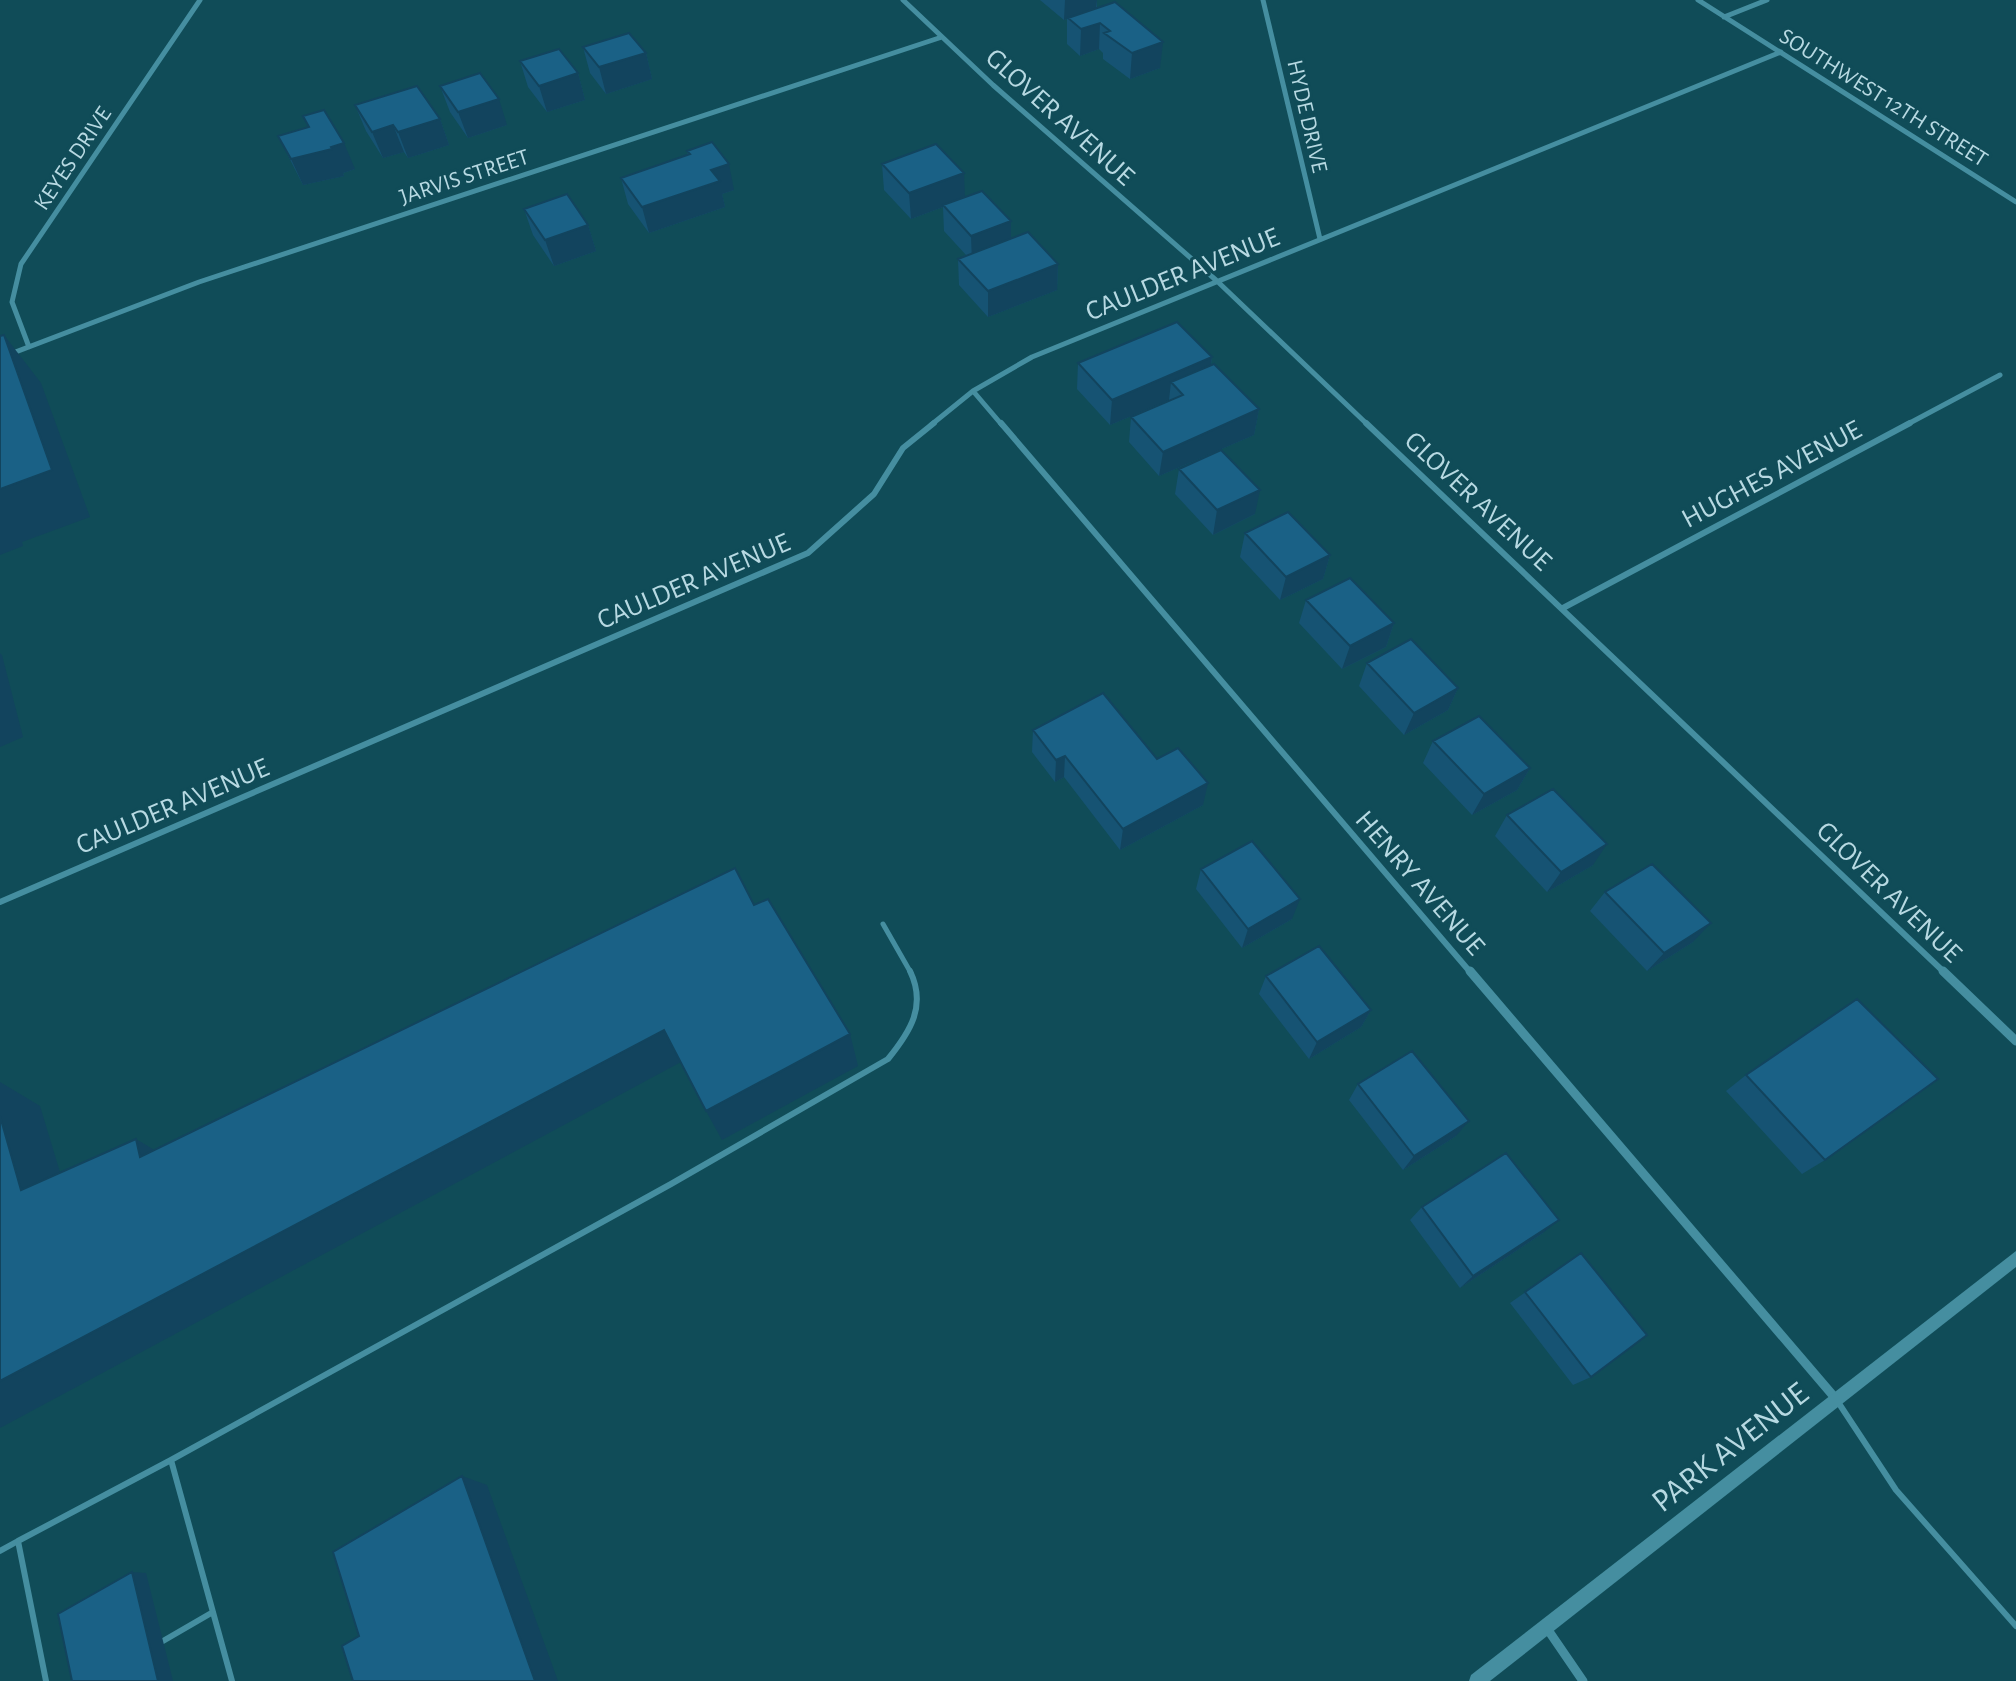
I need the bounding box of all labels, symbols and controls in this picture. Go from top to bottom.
street label: SOUTHWEST 12TH STREET [1775,25,1991,172]
street label: GLOVER AVENUE [980,44,1139,191]
street label: HYDE DRIVE [1282,58,1331,175]
street label: KEYES DRIVE [30,103,116,215]
street label: JARVIS STREET [397,146,532,209]
street label: CAULDER AVENUE [1082,223,1284,326]
street label: HUGHES AVENUE [1678,416,1866,534]
street label: GLOVER AVENUE [1399,427,1556,576]
street label: CAULDER AVENUE [593,529,794,635]
street label: CAULDER AVENUE [72,754,273,860]
street label: HENRY AVENUE [1350,806,1489,961]
street label: GLOVER AVENUE [1811,817,1966,968]
street label: PARK AVENUE [1646,1377,1815,1519]

